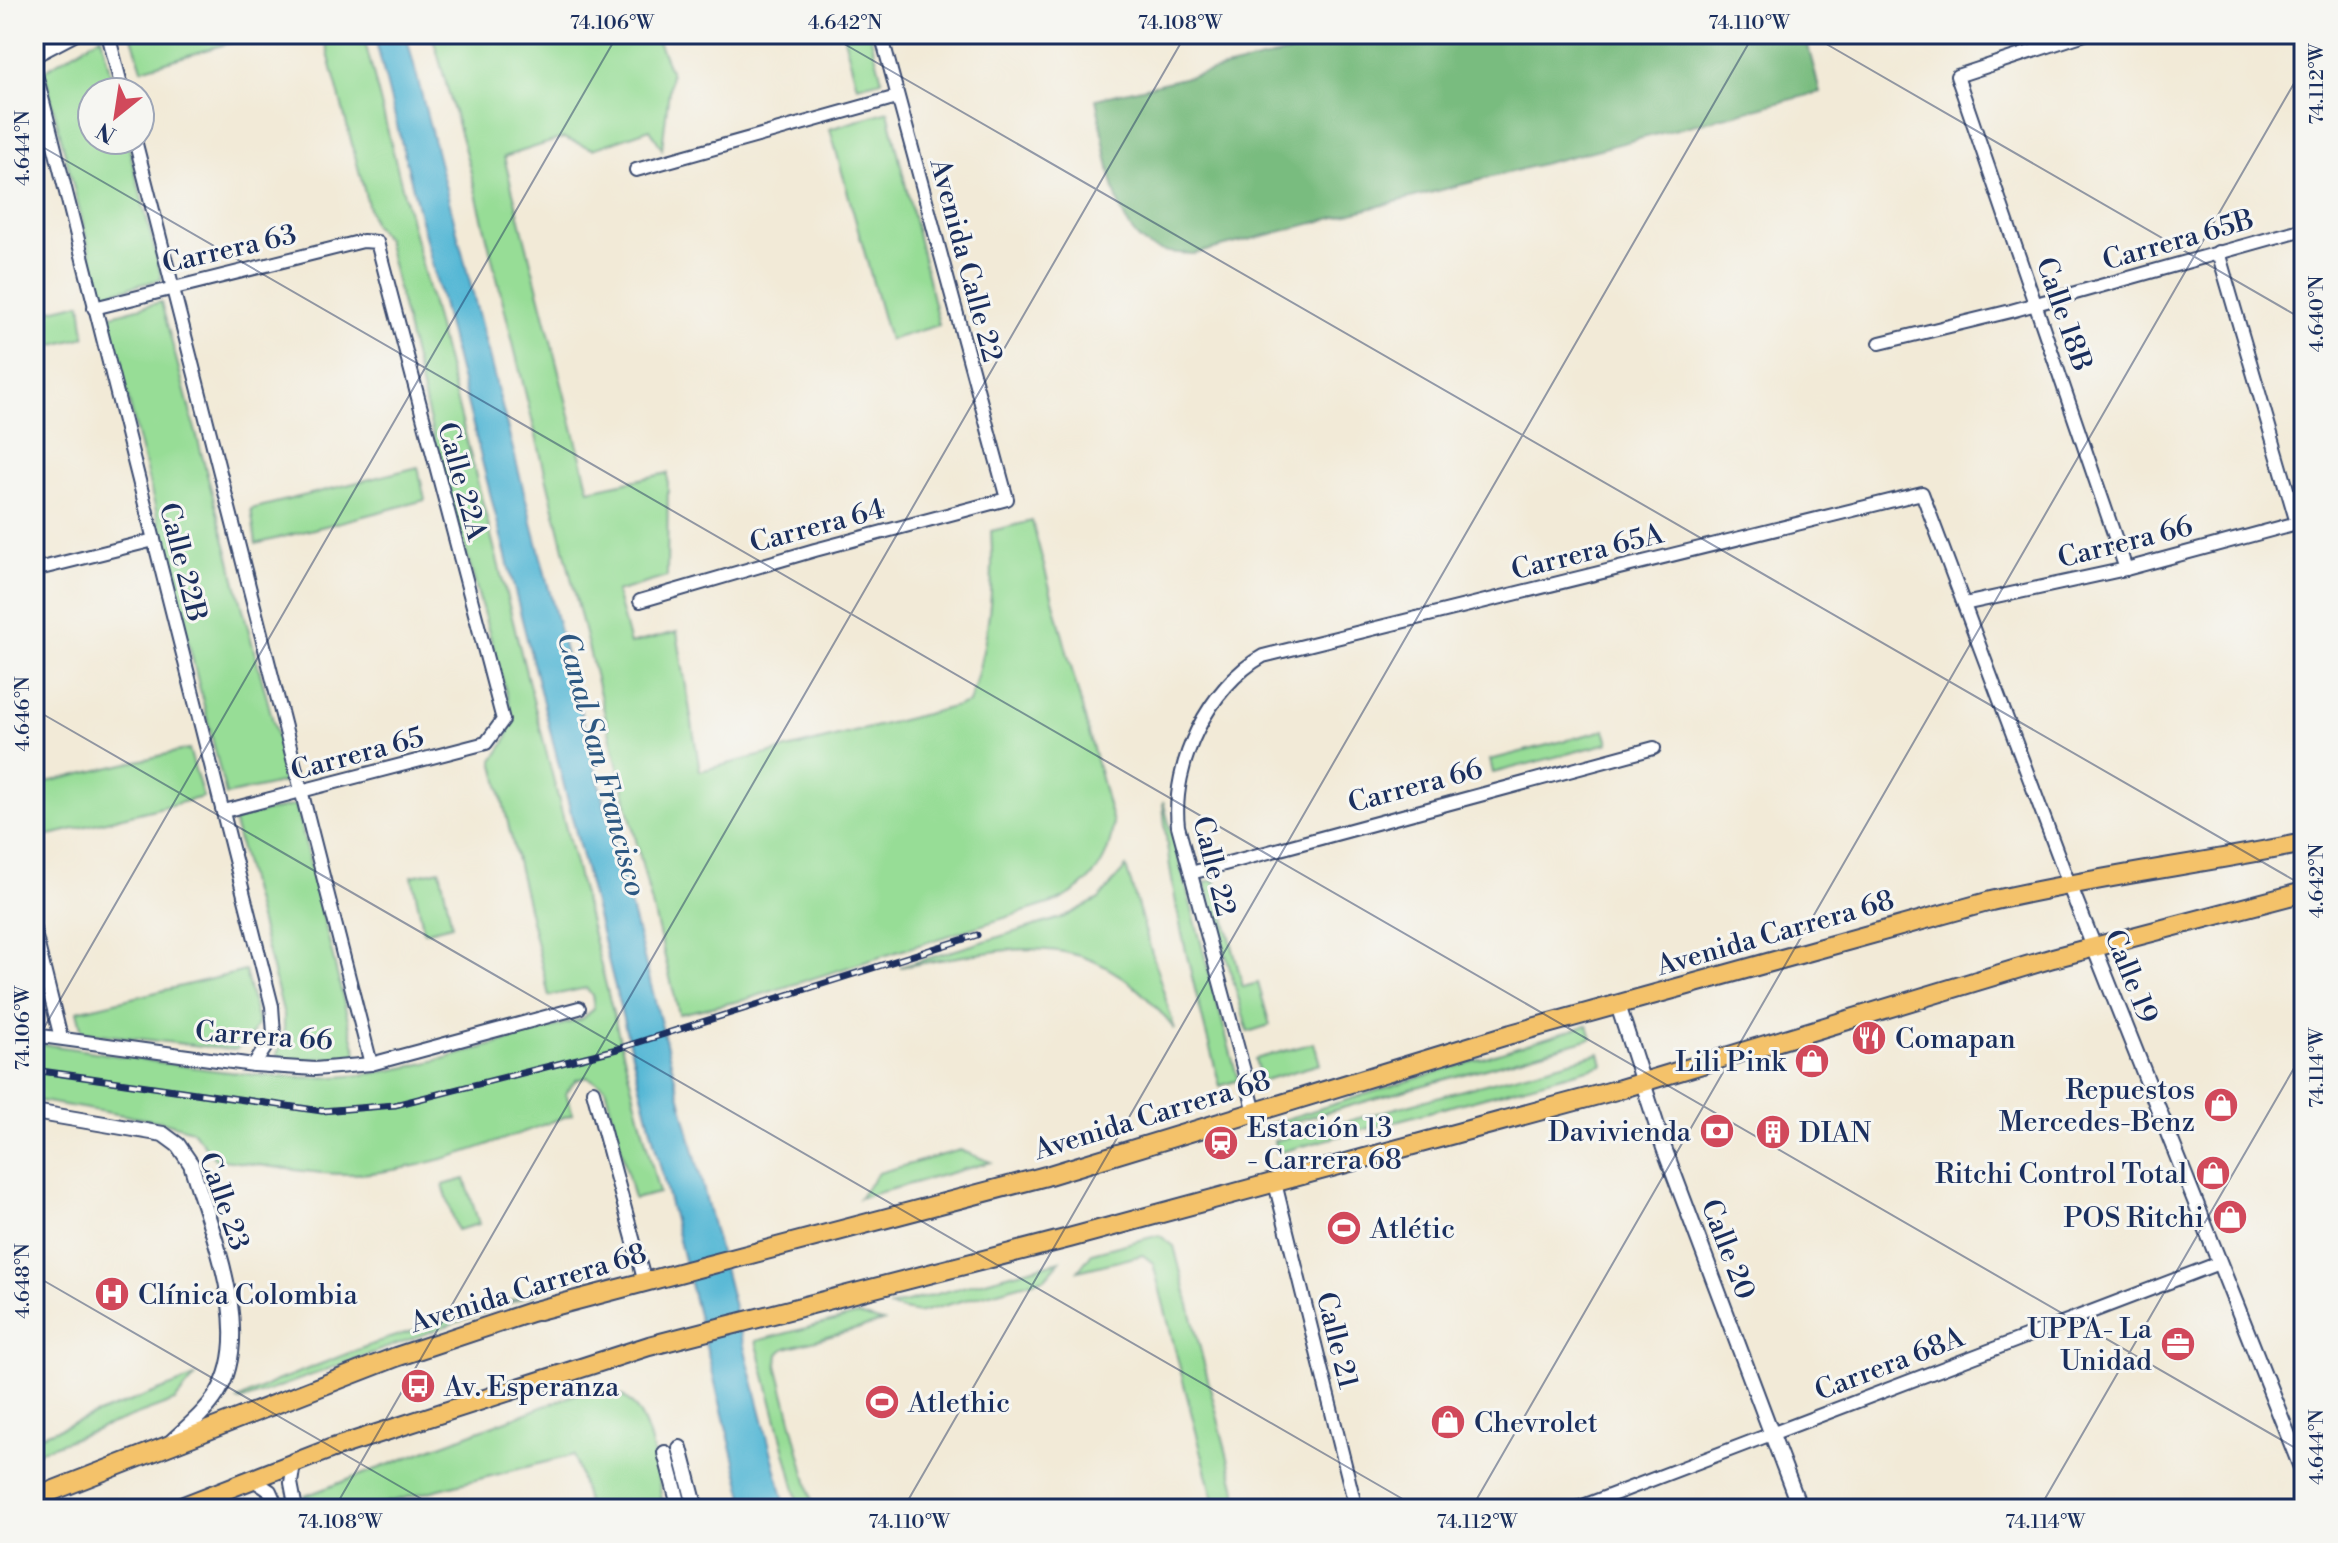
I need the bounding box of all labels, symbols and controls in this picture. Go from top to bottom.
text: 74.106°W [570,11,655,36]
text: 4.642°N [808,11,882,36]
text: 74.108°W [1138,11,1223,36]
text: 74.110°W [1708,11,1791,36]
text: 74.112°W [2305,43,2330,124]
north arrow [76,76,156,156]
text: 4.644°N [11,110,36,186]
text: N [92,116,121,148]
street label: Avenida Calle 22 [921,154,1010,366]
street label: Carrera 65B [2099,202,2258,279]
street label: Carrera 63 [159,217,300,282]
street label: Calle 18B [2028,253,2099,376]
text: 4.640°N [2305,276,2330,352]
street label: Calle 22A [429,418,494,545]
street label: Carrera 64 [746,492,889,561]
street label: Calle 22B [151,499,214,626]
street label: Carrera 66 [2054,509,2197,576]
street label: Carrera 65A [1508,516,1668,588]
water label: Canal San Francisco [548,628,655,900]
text: 4.646°N [11,676,36,752]
street label: Carrera 65 [287,720,428,789]
street label: Carrera 66 [1344,752,1487,821]
street label: Calle 22 [1184,813,1243,920]
text: 4.642°N [2305,844,2330,918]
street label: Avenida Carrera 68 [1652,883,1898,984]
street label: Calle 19 [2096,925,2165,1029]
text: 74.106°W [11,985,36,1070]
street label: Carrera 66 [194,1014,334,1059]
restaurant icon: Comapan [1850,1019,1888,1057]
place label: Comapan [1895,1022,2016,1057]
text: 74.114°W [2305,1027,2330,1108]
shop icon: Lili Pink [1793,1042,1831,1080]
place label: Lili Pink [1675,1045,1787,1080]
street label: Avenida Carrera 68 [1029,1063,1275,1168]
place label: Repuestos Mercedes-Benz [1999,1073,2195,1140]
shop icon: Repuestos Mercedes-Benz [2202,1086,2240,1124]
place label: Estación 13 - Carrera 68 [1247,1111,1402,1178]
bank icon: Davivienda [1698,1112,1736,1150]
building icon: DIAN [1754,1113,1792,1151]
place label: Davivienda [1548,1115,1692,1150]
place label: DIAN [1799,1116,1872,1151]
station icon: Estación 13 - Carrera 68 [1202,1124,1240,1162]
street label: Calle 23 [191,1148,257,1255]
shop icon: Ritchi Control Total [2194,1154,2232,1192]
place label: Ritchi Control Total [1935,1157,2187,1192]
street label: Calle 20 [1693,1195,1763,1305]
shop icon: POS Ritchi [2211,1198,2249,1236]
place label: POS Ritchi [2063,1201,2204,1236]
sports icon: Atlétic [1325,1209,1363,1247]
place label: Atlétic [1369,1212,1455,1247]
street label: Avenida Carrera 68 [405,1236,651,1341]
text: 4.648°N [11,1243,36,1319]
hospital icon: Clínica Colombia [93,1275,131,1313]
place label: Clínica Colombia [138,1278,358,1313]
street label: Calle 21 [1308,1288,1365,1392]
place label: UPPA- La Unidad [2027,1312,2153,1379]
street label: Carrera 68A [1810,1320,1970,1409]
office icon: UPPA- La Unidad [2159,1325,2197,1363]
bus stop icon: Av. Esperanza [399,1367,437,1405]
place label: Av. Esperanza [443,1370,620,1405]
sports icon: Atlethic [863,1383,901,1421]
place label: Atlethic [907,1386,1010,1421]
shop icon: Chevrolet [1429,1403,1467,1441]
place label: Chevrolet [1474,1406,1598,1441]
text: 4.644°N [2305,1409,2330,1485]
text: 74.108°W [298,1510,383,1535]
text: 74.110°W [868,1510,951,1535]
text: 74.112°W [1437,1510,1518,1535]
text: 74.114°W [2005,1510,2086,1535]

